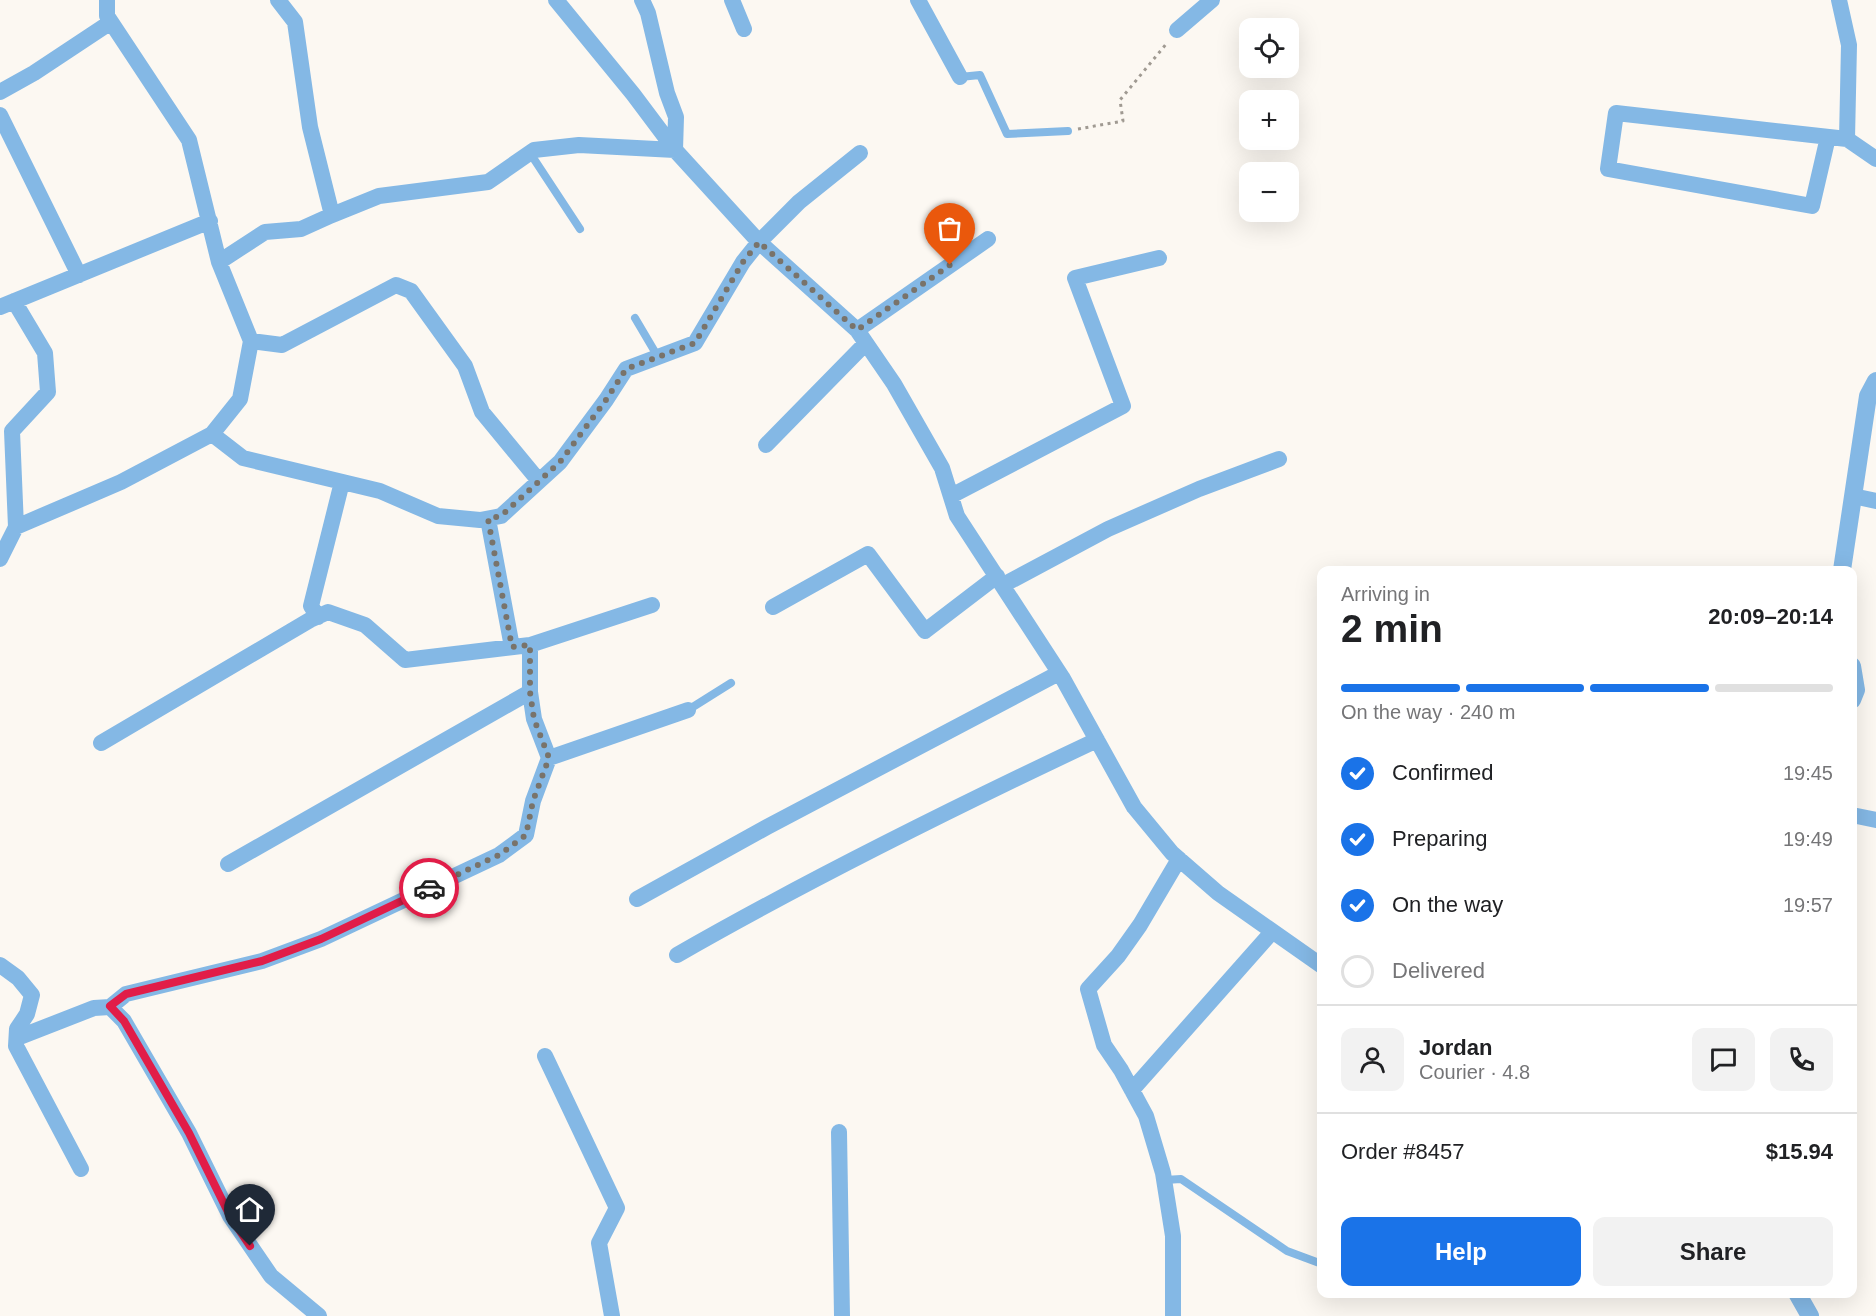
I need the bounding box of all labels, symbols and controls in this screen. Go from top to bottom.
map controls [1239,18,1299,222]
button: locate [1239,18,1299,78]
button: + [1239,90,1299,150]
button: − [1239,162,1299,222]
pin [924,203,975,265]
icon: bag [933,212,966,245]
text: Arriving in [1341,583,1430,605]
text: 20:09–20:14 [1708,604,1833,629]
text: 2 min [1341,607,1443,650]
text: On the way · 240 m [1341,701,1516,723]
icon: check [1341,757,1374,790]
text: Confirmed [1392,760,1493,785]
text: 19:45 [1783,762,1833,784]
icon: check [1341,823,1374,856]
text: Preparing [1392,826,1487,851]
text: 19:49 [1783,828,1833,850]
courier [399,858,459,918]
icon: car [413,872,446,905]
icon: check [1341,889,1374,922]
text: On the way [1392,892,1503,917]
text: 19:57 [1783,894,1833,916]
text: Delivered [1392,958,1485,983]
button: person [1341,1028,1404,1091]
button: chat [1692,1028,1755,1091]
button: phone [1770,1028,1833,1091]
text: Jordan [1419,1035,1492,1060]
text: Courier · 4.8 [1419,1061,1530,1083]
text: Order #8457 [1341,1139,1465,1164]
text: $15.94 [1766,1139,1833,1164]
pin [224,1184,275,1246]
icon: home [233,1193,266,1226]
button: Help [1341,1217,1581,1286]
button: Share [1593,1217,1833,1286]

